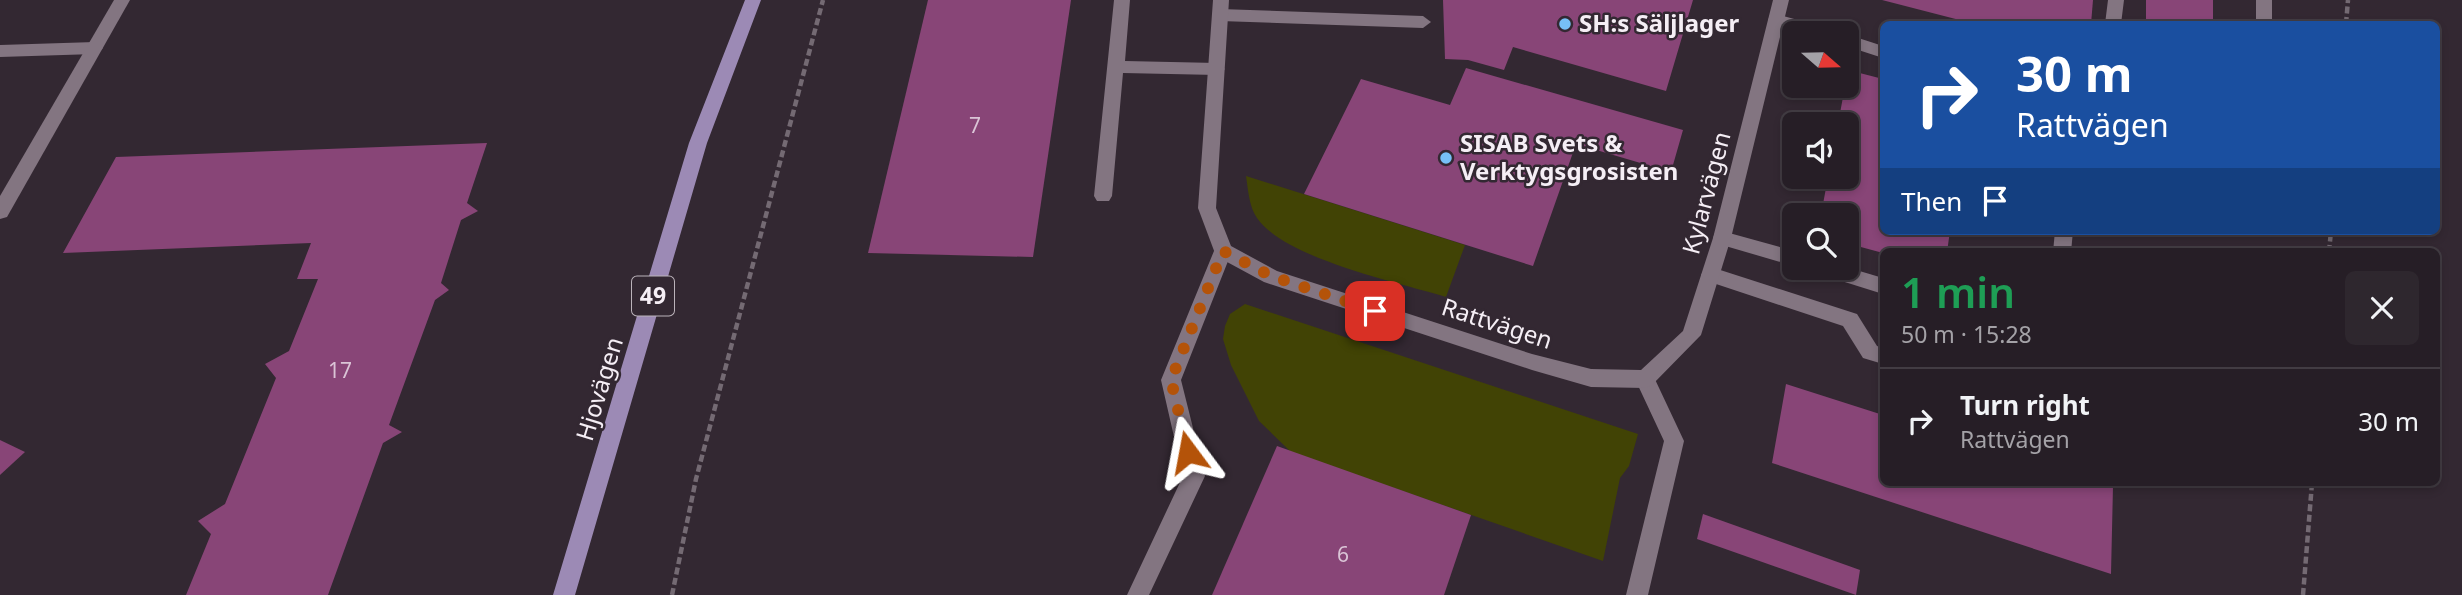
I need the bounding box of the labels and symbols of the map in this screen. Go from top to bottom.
place label: SH:s Säljlager [1579,6,1740,39]
marker: SH:s Säljlager [1557,16,1573,32]
north arrow [1782,21,1858,98]
house number: 7 [969,111,981,139]
place label: SISAB Svets & Verktygsgrosisten [1460,126,1678,187]
street label: Kylarvägen [1673,128,1738,257]
marker: SISAB Svets & Verktygsgrosisten [1438,150,1454,166]
road number: 49 [632,276,674,316]
pin [1345,281,1405,341]
street label: Rattvägen [1438,289,1557,356]
street label: Hjovägen [567,333,630,444]
house number: 17 [328,356,352,384]
position arrow [1151,415,1225,489]
house number: 6 [1337,540,1349,568]

